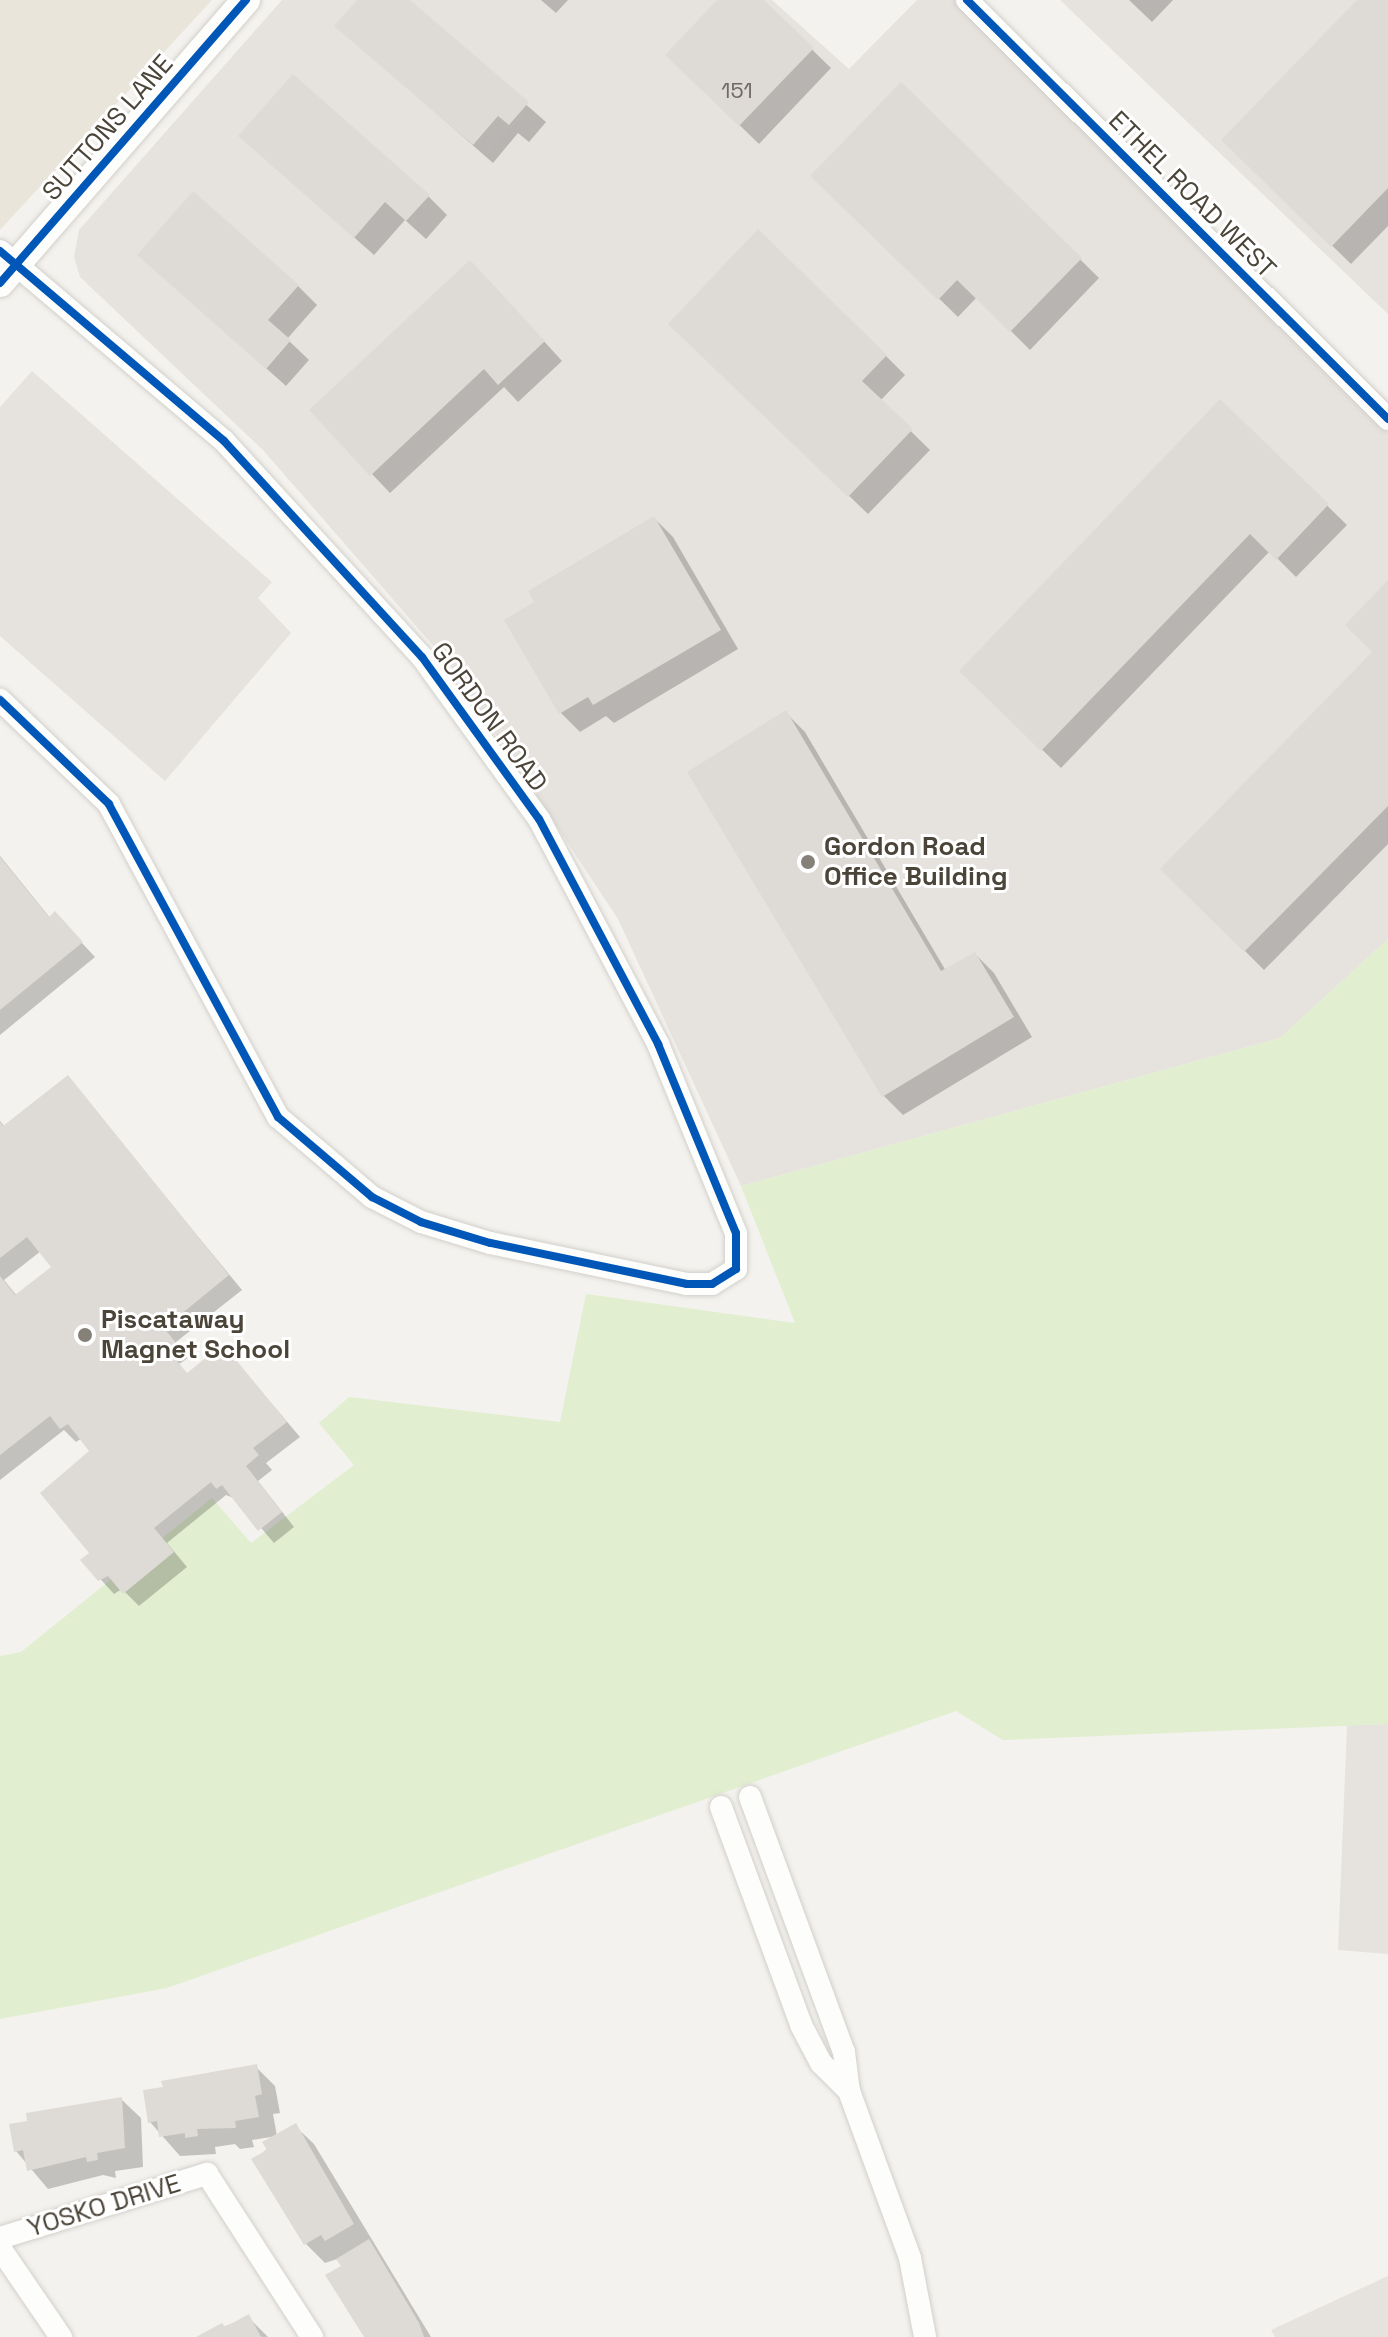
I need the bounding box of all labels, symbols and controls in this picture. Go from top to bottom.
street label: SUTTONS LANE [36,49,180,207]
house number: 151 [721,78,753,104]
street label: ETHEL ROAD WEST [1102,105,1282,285]
street label: GORDON ROAD [424,636,554,798]
place label: Gordon Road Office Building [824,831,1008,892]
marker: Gordon Road Office Building [799,853,817,871]
place label: Piscataway Magnet School [101,1304,290,1366]
marker: Piscataway Magnet School [76,1326,94,1344]
street label: YOSKO DRIVE [24,2168,184,2244]

